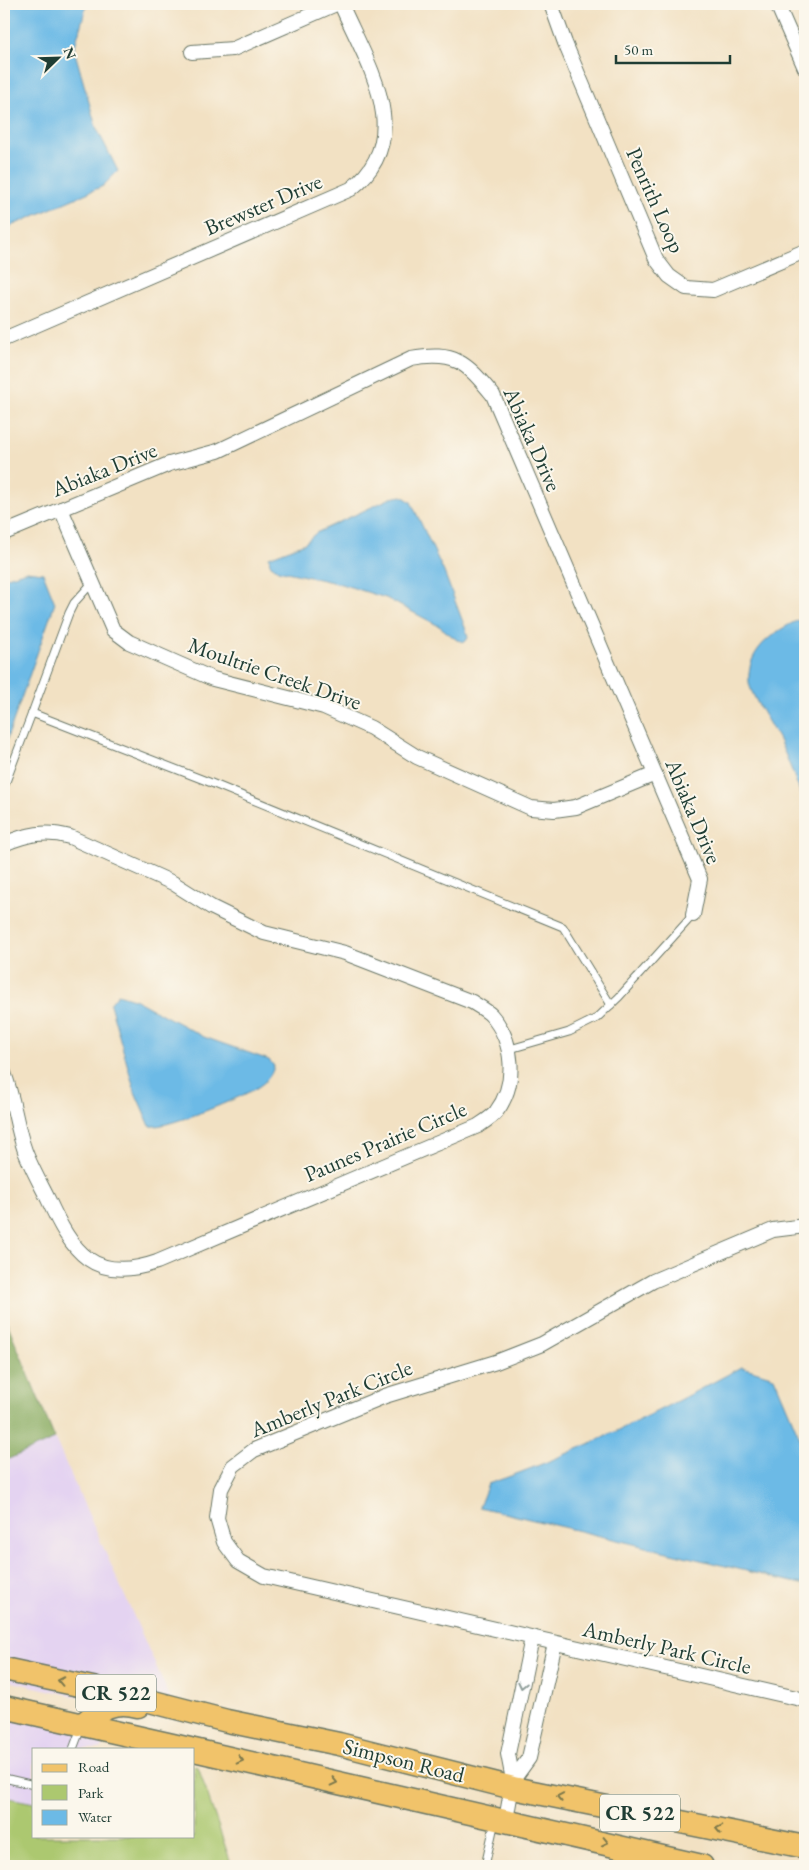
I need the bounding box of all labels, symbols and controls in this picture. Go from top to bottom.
north arrow [32,32,82,82]
scale bar [616,32,730,64]
text: 50 m [624,40,653,59]
text: N [59,44,81,62]
street label: Penrith Loop [619,143,692,258]
street label: Brewster Drive [200,166,327,242]
street label: Abiaka Drive [496,382,569,496]
street label: Abiaka Drive [46,435,162,504]
street label: Moultrie Creek Drive [184,630,366,717]
street label: Abiaka Drive [658,753,729,868]
street label: Paunes Prairie Circle [300,1094,471,1189]
street label: Amberly Park Circle [245,1353,417,1444]
street label: Amberly Park Circle [579,1614,754,1681]
road number: CR 522 [76,1675,156,1712]
one-way arrow [56,1676,65,1687]
one-way arrow [517,1681,528,1690]
street label: Simpson Road [340,1731,468,1790]
legend [32,1748,195,1838]
one-way arrow [235,1754,244,1765]
text: Road [78,1757,110,1776]
one-way arrow [329,1776,338,1787]
text: Park [78,1783,105,1802]
one-way arrow [555,1792,564,1803]
road number: CR 522 [600,1795,680,1832]
text: Water [78,1807,112,1826]
one-way arrow [715,1824,724,1834]
one-way arrow [600,1837,609,1847]

